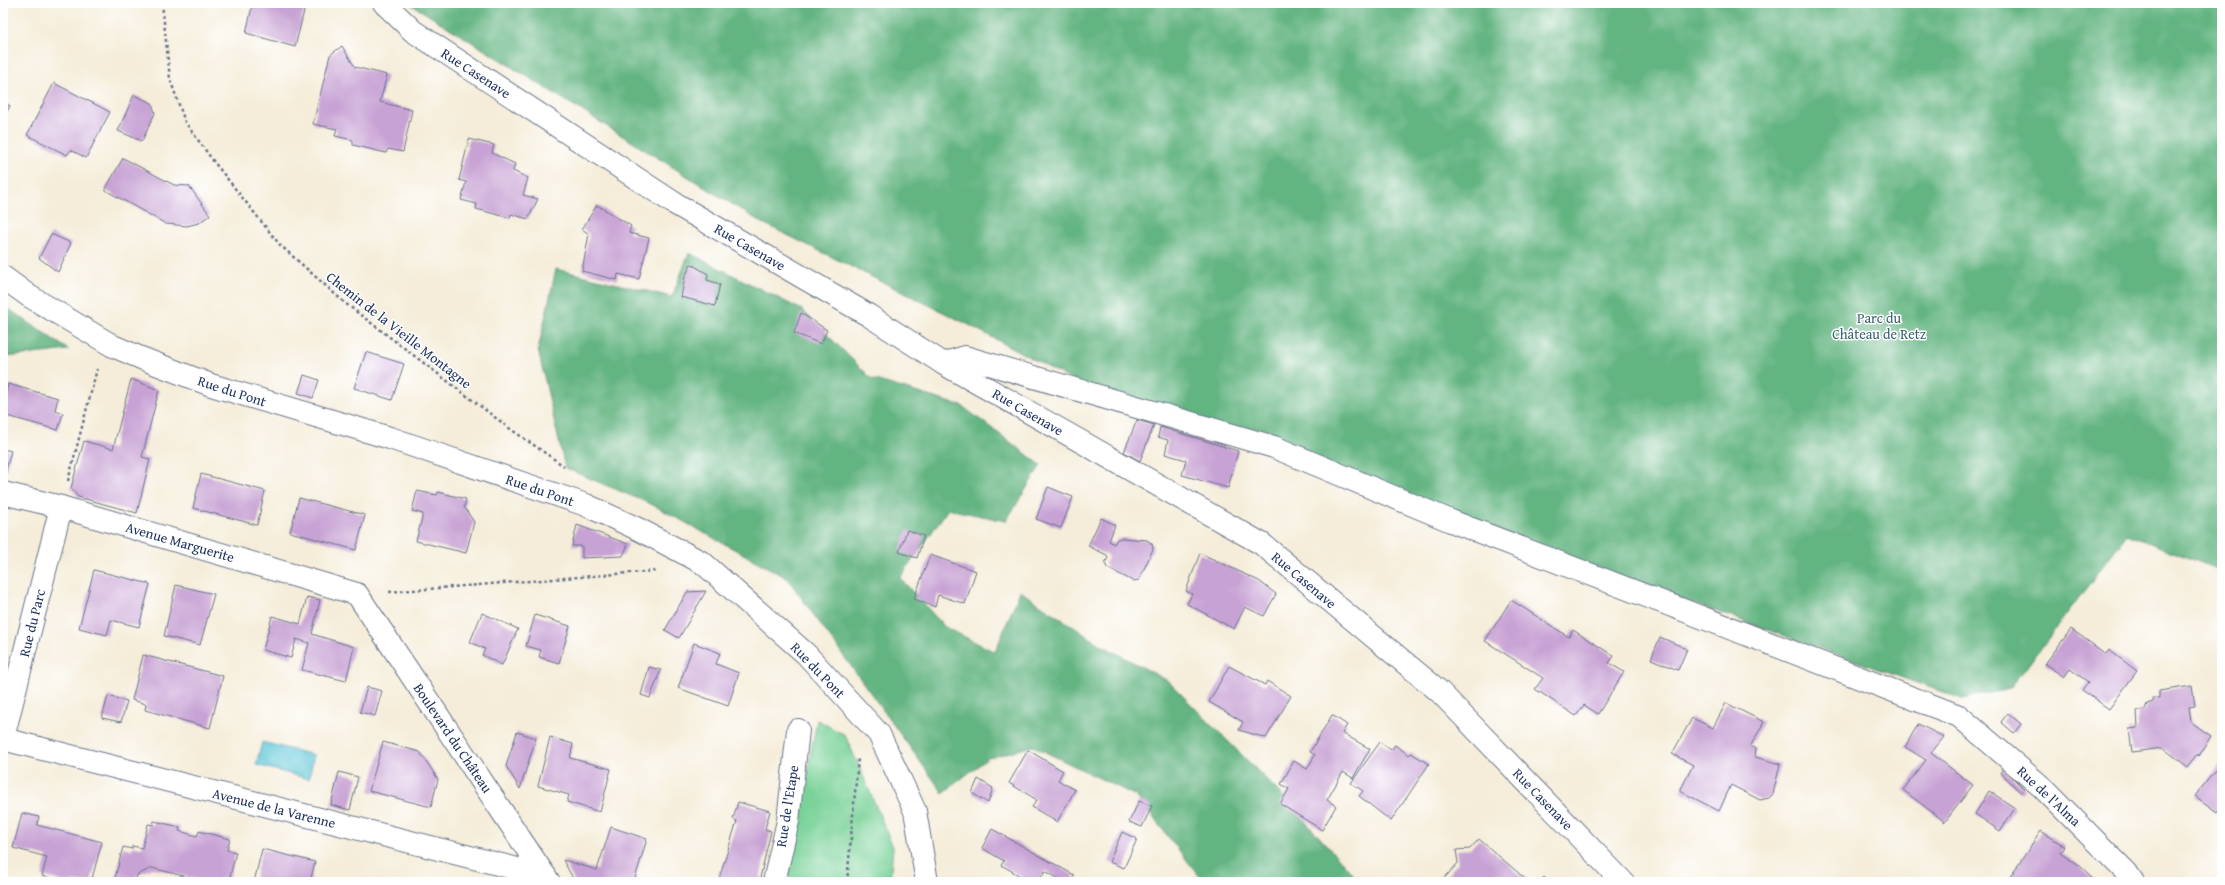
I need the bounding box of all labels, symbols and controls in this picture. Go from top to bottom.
street label: Rue Casenave [437,43,515,103]
street label: Rue Casenave [711,219,790,276]
street label: Chemin de la Vieille Montagne [322,267,476,393]
park label: Parc du Château de Retz [1832,308,1926,344]
street label: Rue du Pont [195,371,269,411]
street label: Rue Casenave [989,384,1068,441]
street label: Rue du Pont [503,469,577,511]
street label: Avenue Marguerite [123,517,237,567]
street label: Rue Casenave [1267,547,1341,613]
street label: Rue du Parc [14,587,50,659]
street label: Rue du Pont [786,638,850,702]
street label: Boulevard du Château [409,679,497,797]
street label: Rue de l'Alma [2013,761,2086,831]
street label: Rue de l'Etape [771,763,803,848]
street label: Rue Casenave [1508,764,1578,835]
street label: Avenue de la Varenne [210,783,338,833]

